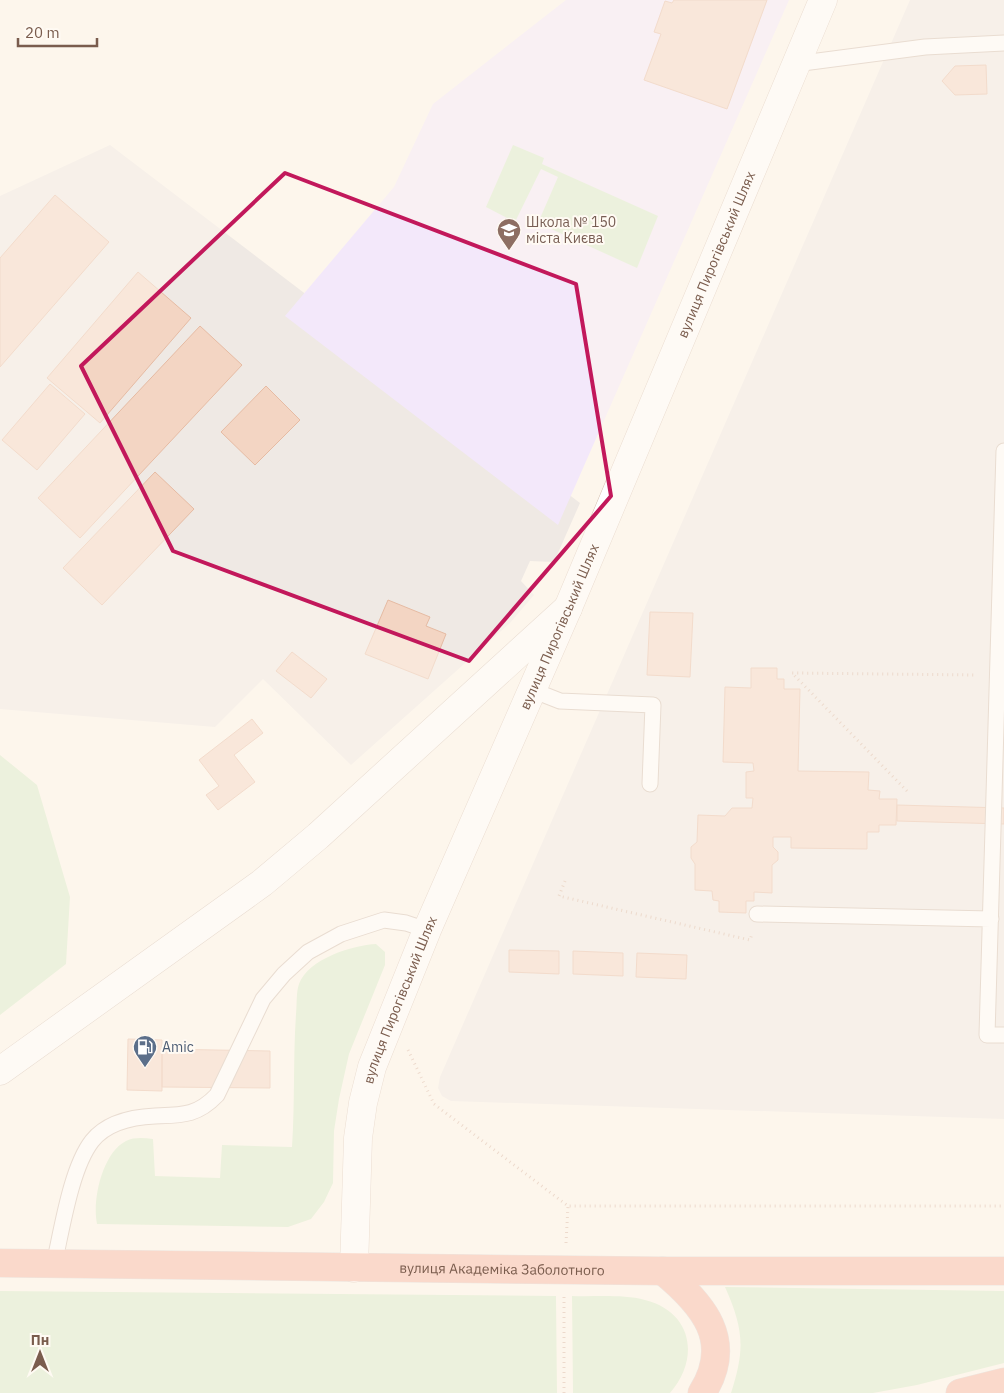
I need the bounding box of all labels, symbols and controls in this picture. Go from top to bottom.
scale bar [18,15,96,47]
text: 20 m [25,23,60,42]
street label: вулиця Пирогівський Шлях [673,169,759,340]
place label: Школа № 150 міста Києва [526,213,616,247]
school or university icon: Школа № 150 міста Києва [496,217,522,251]
street label: вулиця Пирогівський Шлях [516,541,603,712]
street label: вулиця Пирогівський Шлях [359,913,441,1086]
fuel station icon: Amic [132,1034,158,1068]
place label: Amic [162,1038,194,1056]
street label: вулиця Академіка Заболотного [399,1259,605,1279]
north arrow [15,1328,65,1378]
text: Пн [31,1331,49,1349]

